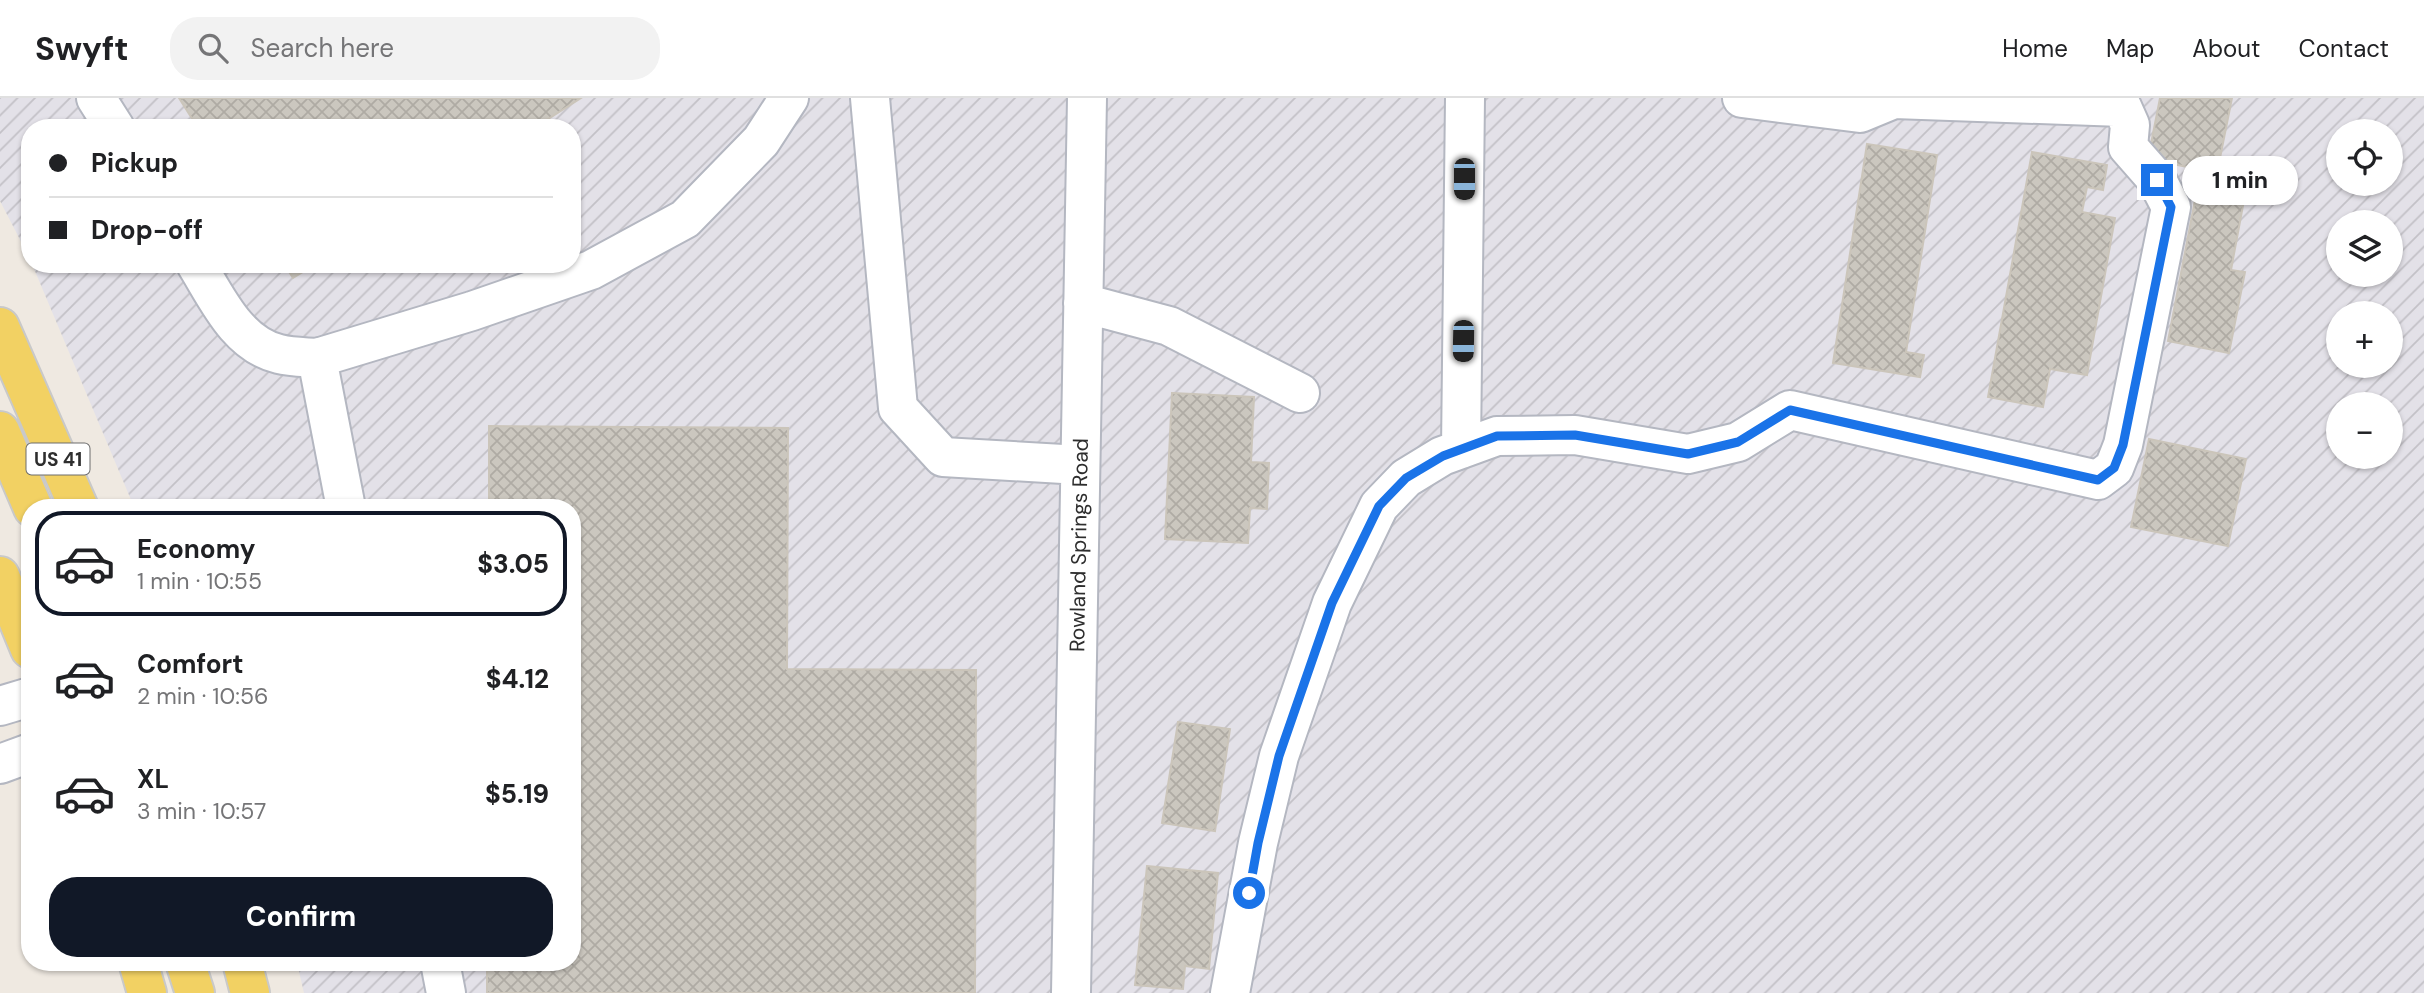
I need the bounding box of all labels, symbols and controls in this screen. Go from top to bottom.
search box [170,17,660,80]
text: Swyft [35,27,128,70]
icon: search [194,29,232,67]
text: Search here [250,31,394,65]
text: Home [2002,33,2068,64]
text: Map [2106,33,2154,64]
text: About [2192,33,2261,64]
text: Contact [2299,33,2389,64]
map controls [2326,119,2403,469]
button: locate [2326,119,2403,196]
text: Pickup [91,146,178,180]
callout: 1 min [2182,155,2297,204]
car [1454,158,1475,200]
route end [2141,164,2173,196]
text: 1 min [2212,165,2268,195]
button: layers [2326,210,2403,287]
text: Drop-off [91,213,203,247]
button: + [2326,301,2403,378]
car [1453,320,1474,362]
button: − [2326,392,2403,469]
street label: Rowland Springs Road [1063,438,1095,652]
road number: US 41 [27,444,90,474]
icon: car [53,532,116,595]
text: Economy [137,532,255,566]
text: $3.05 [477,547,549,581]
text: 1 min · 10:55 [137,566,262,596]
icon: car [53,647,116,710]
text: Comfort [137,647,243,681]
text: $4.12 [486,662,549,696]
text: 2 min · 10:56 [137,681,268,711]
icon: car [53,762,116,825]
text: XL [137,762,169,796]
text: $5.19 [485,777,549,811]
text: 3 min · 10:57 [137,796,266,826]
button: Confirm [49,877,553,957]
route start [1233,877,1265,909]

